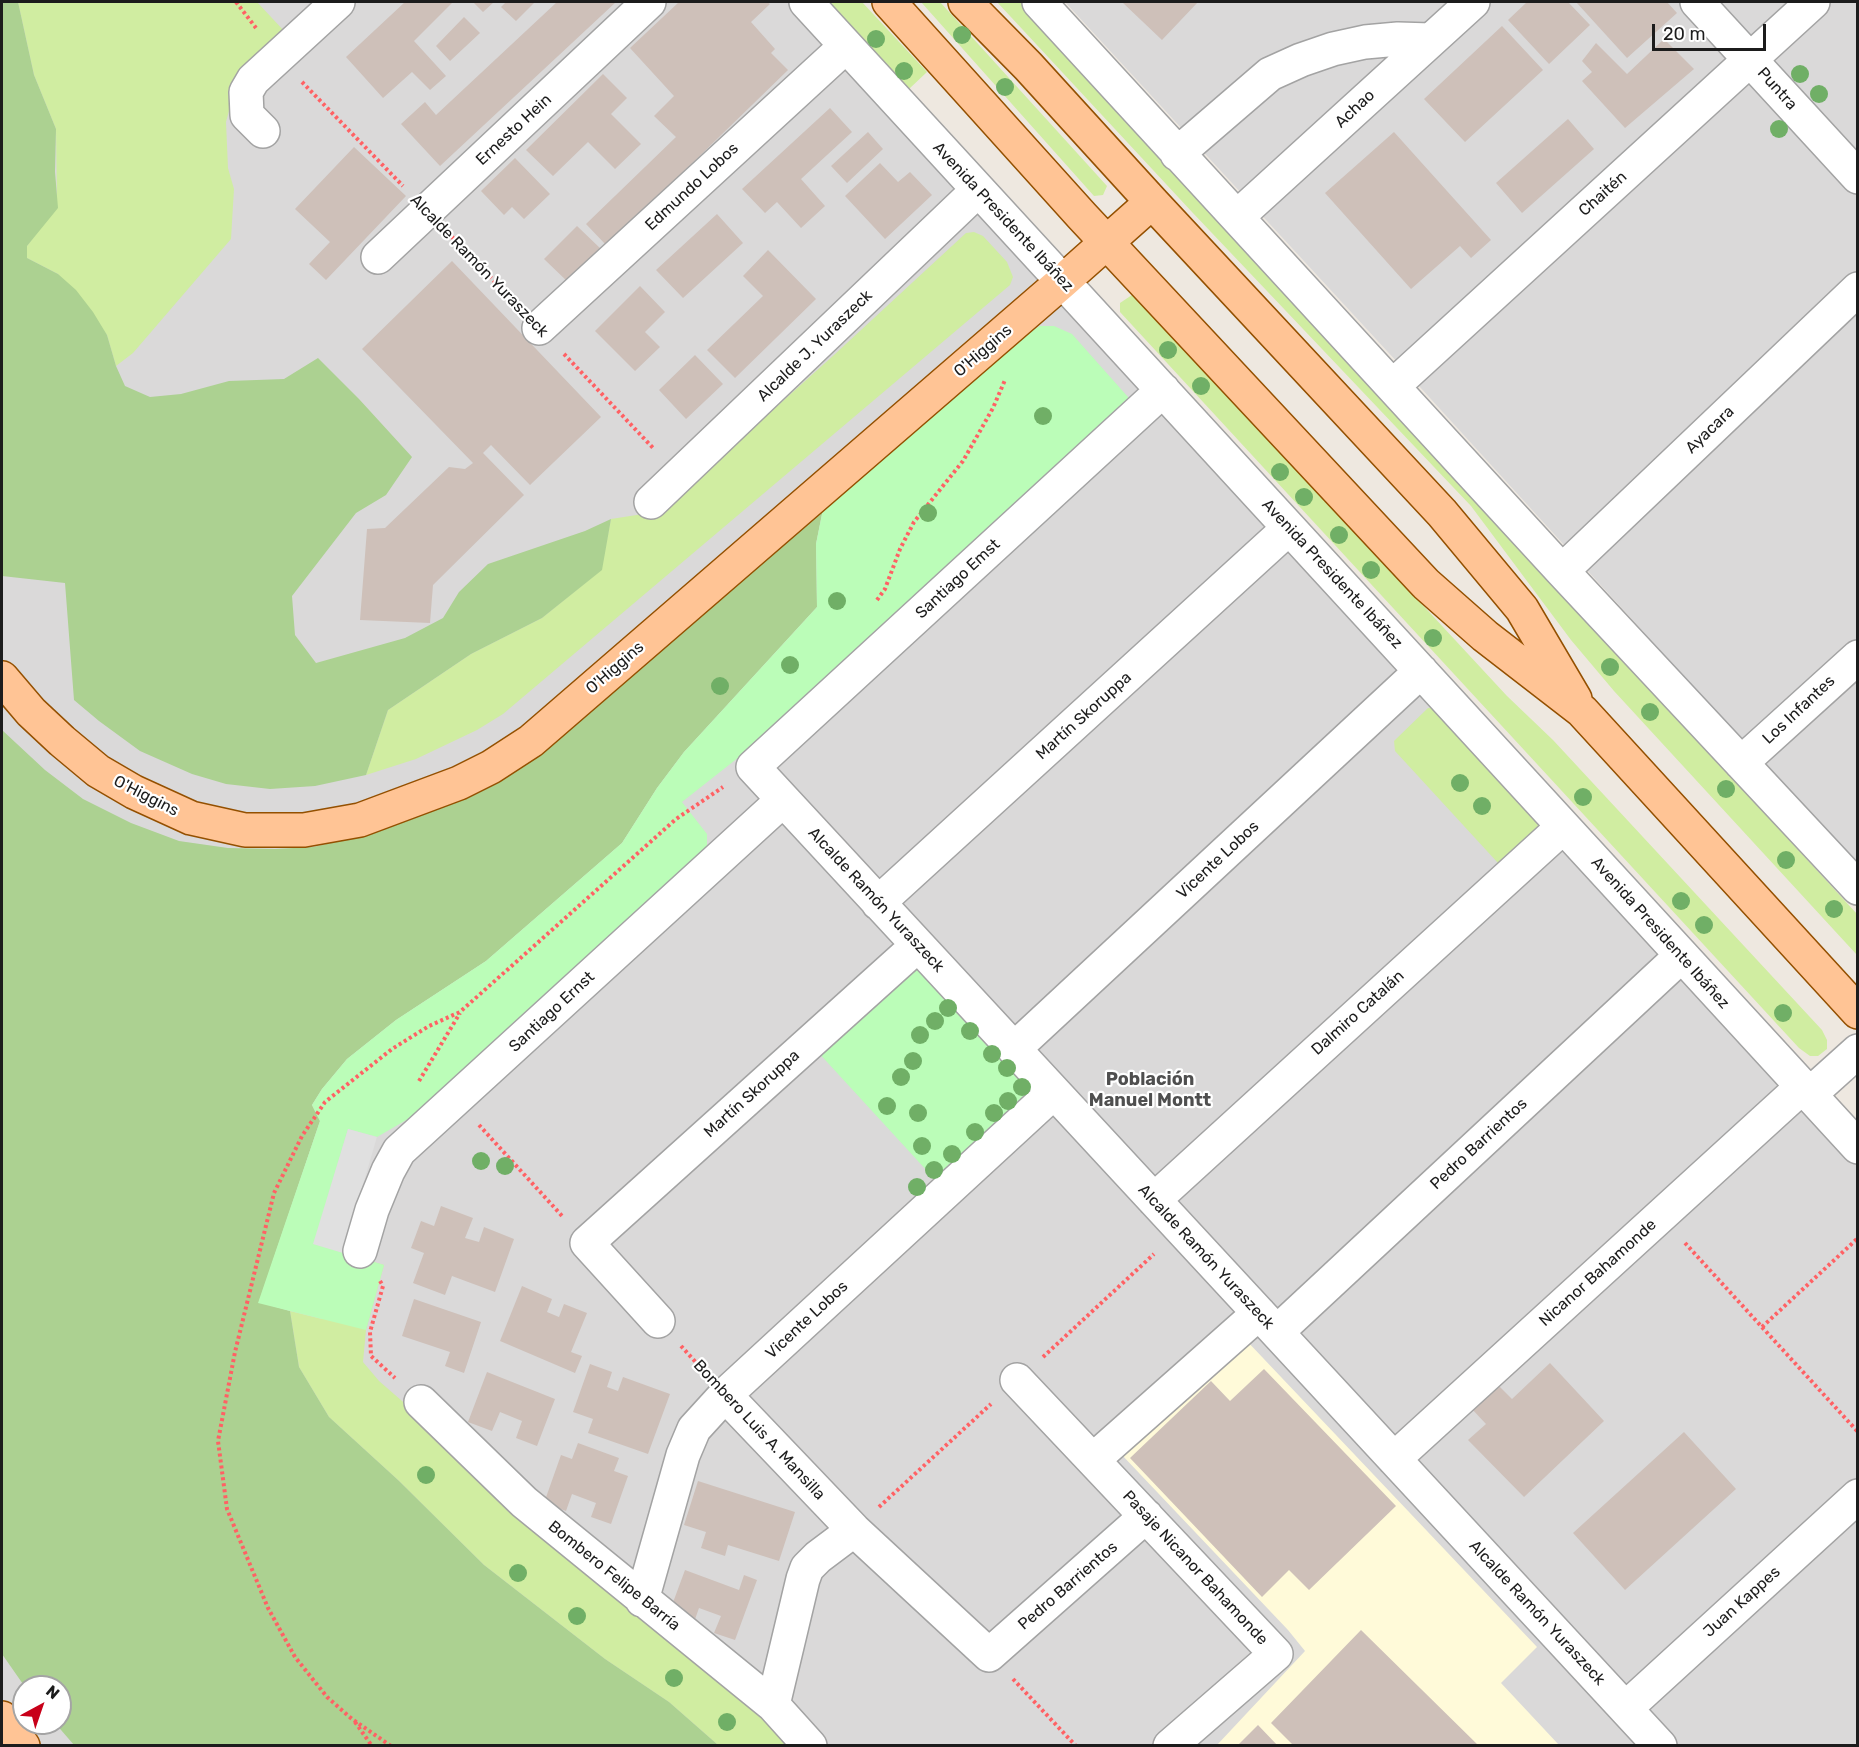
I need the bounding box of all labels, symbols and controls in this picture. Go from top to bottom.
scale bar [1655,12,1769,50]
text: 20 m [1663,23,1705,45]
street label: Puntra [1753,64,1801,114]
street label: Achao [1331,86,1379,132]
street label: Ernesto Hein [472,90,556,170]
street label: Avenida Presidente Ibáñez [929,138,1077,296]
street label: Edmundo Lobos [642,139,742,235]
street label: Chaitén [1575,167,1631,221]
street label: Alcalde Ramón Yuraszeck [406,191,552,341]
street label: Alcalde J. Yuraszeck [754,286,876,406]
street label: O'Higgins [950,321,1016,381]
street label: Ayacara [1682,402,1738,458]
street label: Avenida Presidente Ibáñez [1258,495,1406,653]
street label: Santiago Emst [912,535,1004,623]
street label: O'Higgins [582,638,648,698]
street label: Martín Skoruppa [1032,668,1136,764]
street label: Los Infantes [1759,672,1839,748]
street label: O'Higgins [110,771,182,821]
street label: Vicente Lobos [1173,817,1263,903]
street label: Alcalde Ramón Yuraszeck [804,824,948,976]
street label: Avenida Presidente Ibáñez [1587,853,1733,1013]
street label: Dalmiro Catalán [1308,966,1408,1060]
street label: Santiago Ernst [505,968,599,1056]
street label: Martín Skoruppa [700,1046,804,1142]
district label: Población Manuel Montt [1089,1069,1211,1112]
street label: Pedro Barrientos [1427,1094,1531,1194]
street label: Alcalde Ramón Yuraszeck [1134,1181,1278,1333]
street label: Nicanor Bahamonde [1535,1215,1661,1331]
street label: Vicente Lobos [762,1277,852,1363]
street label: Bombero Luis A. Mansilla [689,1356,829,1504]
street label: Pasaje Nicanor Bahamonde [1118,1487,1272,1649]
street label: Bombero Felipe Barría [544,1517,684,1635]
street label: Alcalde Ramón Yuraszeck [1465,1537,1609,1689]
street label: Pedro Barrientos [1014,1538,1122,1634]
street label: Juan Kappes [1700,1563,1784,1641]
north arrow [12,1675,72,1735]
text: N [42,1681,63,1703]

